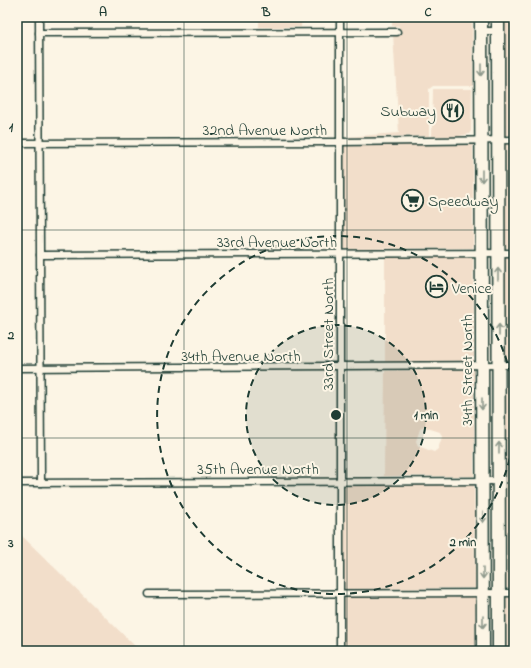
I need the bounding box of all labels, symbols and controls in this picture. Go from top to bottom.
text: A [99,3,107,22]
text: B [261,3,271,22]
text: C [424,3,432,22]
one-way arrow [477,63,485,76]
restaurant icon: Subway [439,97,465,123]
place label: Subway [380,100,436,124]
text: 1 [9,118,14,137]
street label: 32nd Avenue North [203,119,327,143]
one-way arrow [478,169,486,182]
supermarket icon: Speedway [399,187,425,213]
place label: Speedway [428,190,498,214]
street label: 33rd Avenue North [217,231,337,255]
one-way arrow [494,268,502,281]
hotel icon: Venice [423,274,449,300]
place label: Venice [451,277,493,301]
street label: 33rd Street North [317,278,341,390]
street label: 34th Street North [456,314,480,426]
one-way arrow [495,324,503,337]
text: 2 [7,326,15,345]
street label: 34th Avenue North [181,345,301,369]
one-way arrow [478,397,486,410]
text: 1 min [414,407,438,425]
centre of rings [329,408,343,422]
one-way arrow [495,442,503,455]
street label: 35th Avenue North [197,458,319,482]
one-way arrow [479,510,487,523]
text: 3 [7,534,14,553]
text: 2 min [449,534,476,552]
one-way arrow [479,566,487,579]
one-way arrow [479,615,487,628]

